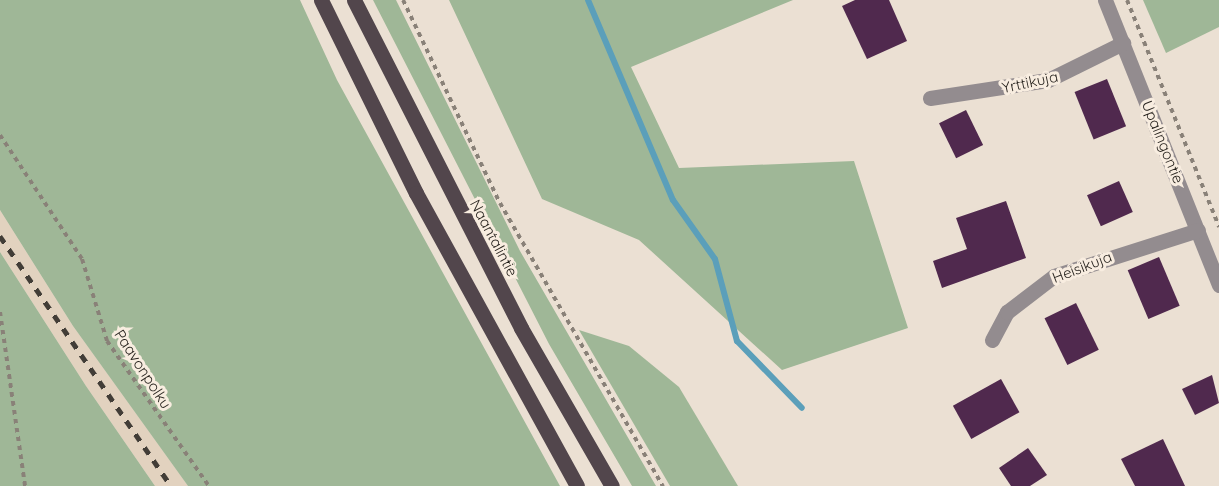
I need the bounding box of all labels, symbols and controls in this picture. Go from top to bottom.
street label: Yrttikuja [1000,67,1060,97]
street label: Upalingontie [1138,98,1188,186]
street label: Naantalintie [466,197,522,279]
street label: Heisikuja [1050,247,1114,287]
street label: Paavonpolku [111,326,175,412]

